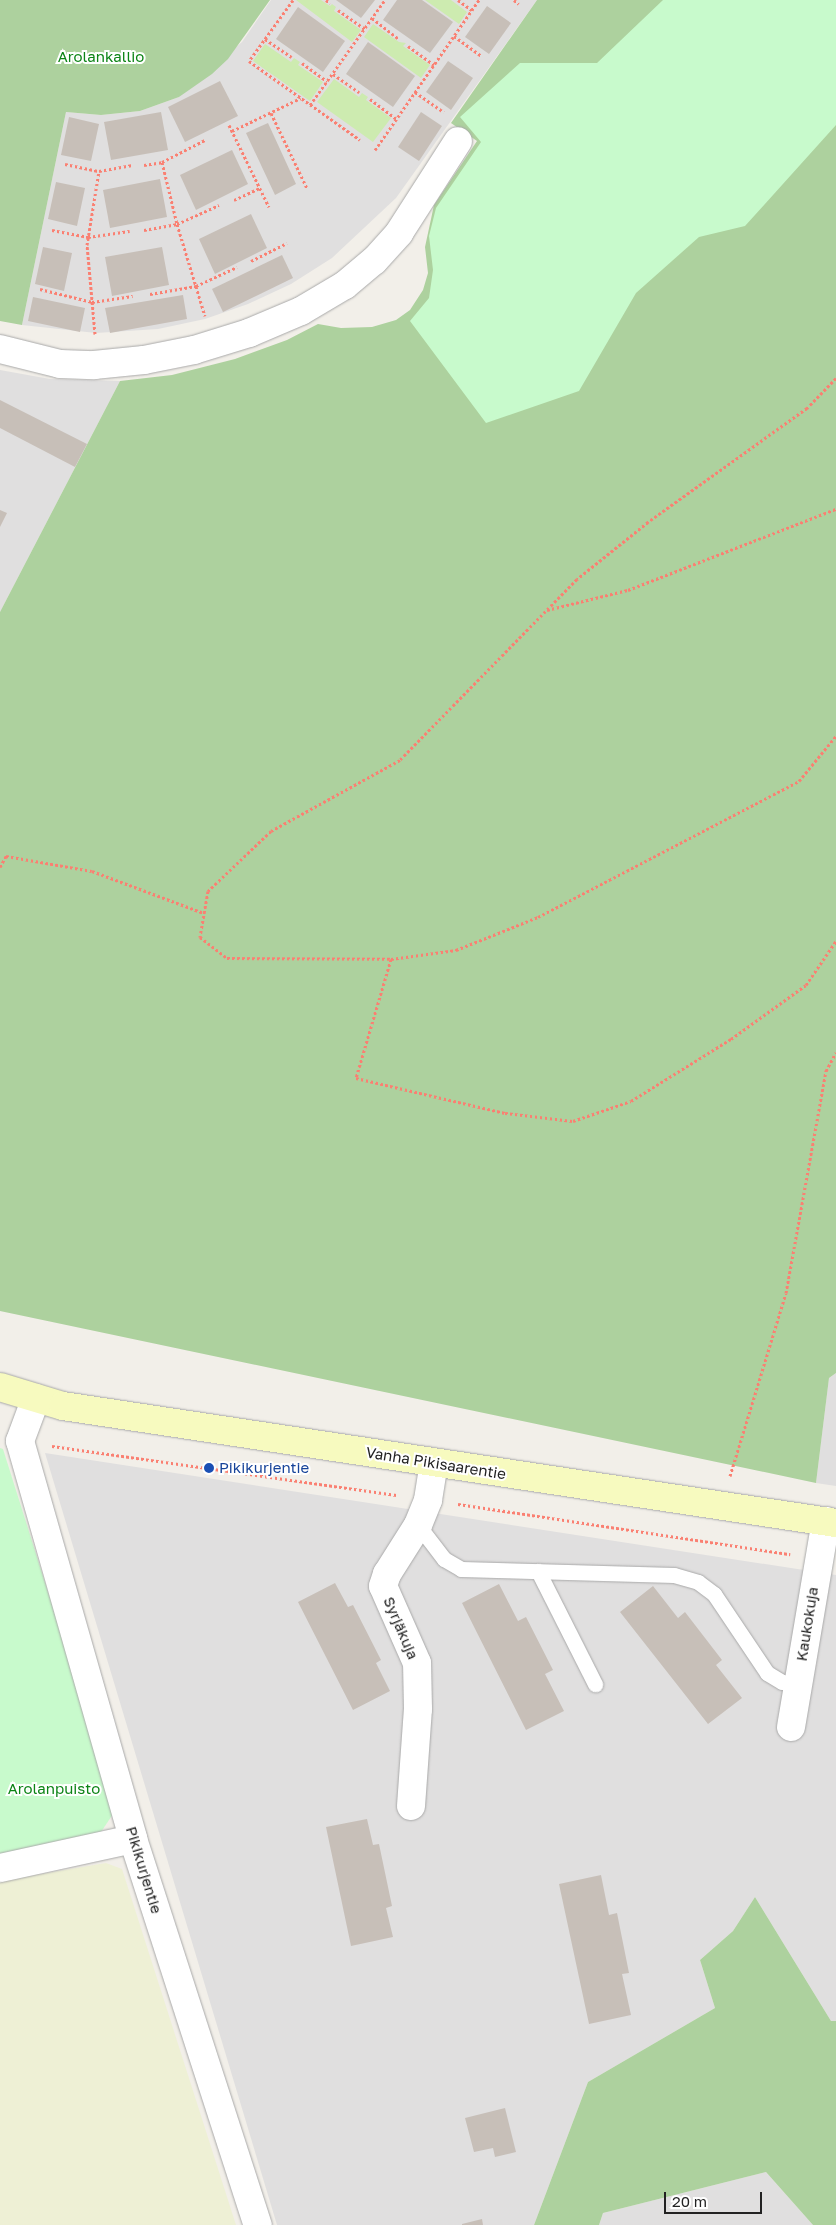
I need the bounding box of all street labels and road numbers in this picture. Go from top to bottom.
street label: Vanha Pikisaarentie [365,1443,507,1483]
street label: Kaukokuja [792,1586,822,1662]
street label: Syrjäkuja [380,1594,422,1662]
street label: Pikikurjentie [122,1824,166,1916]

